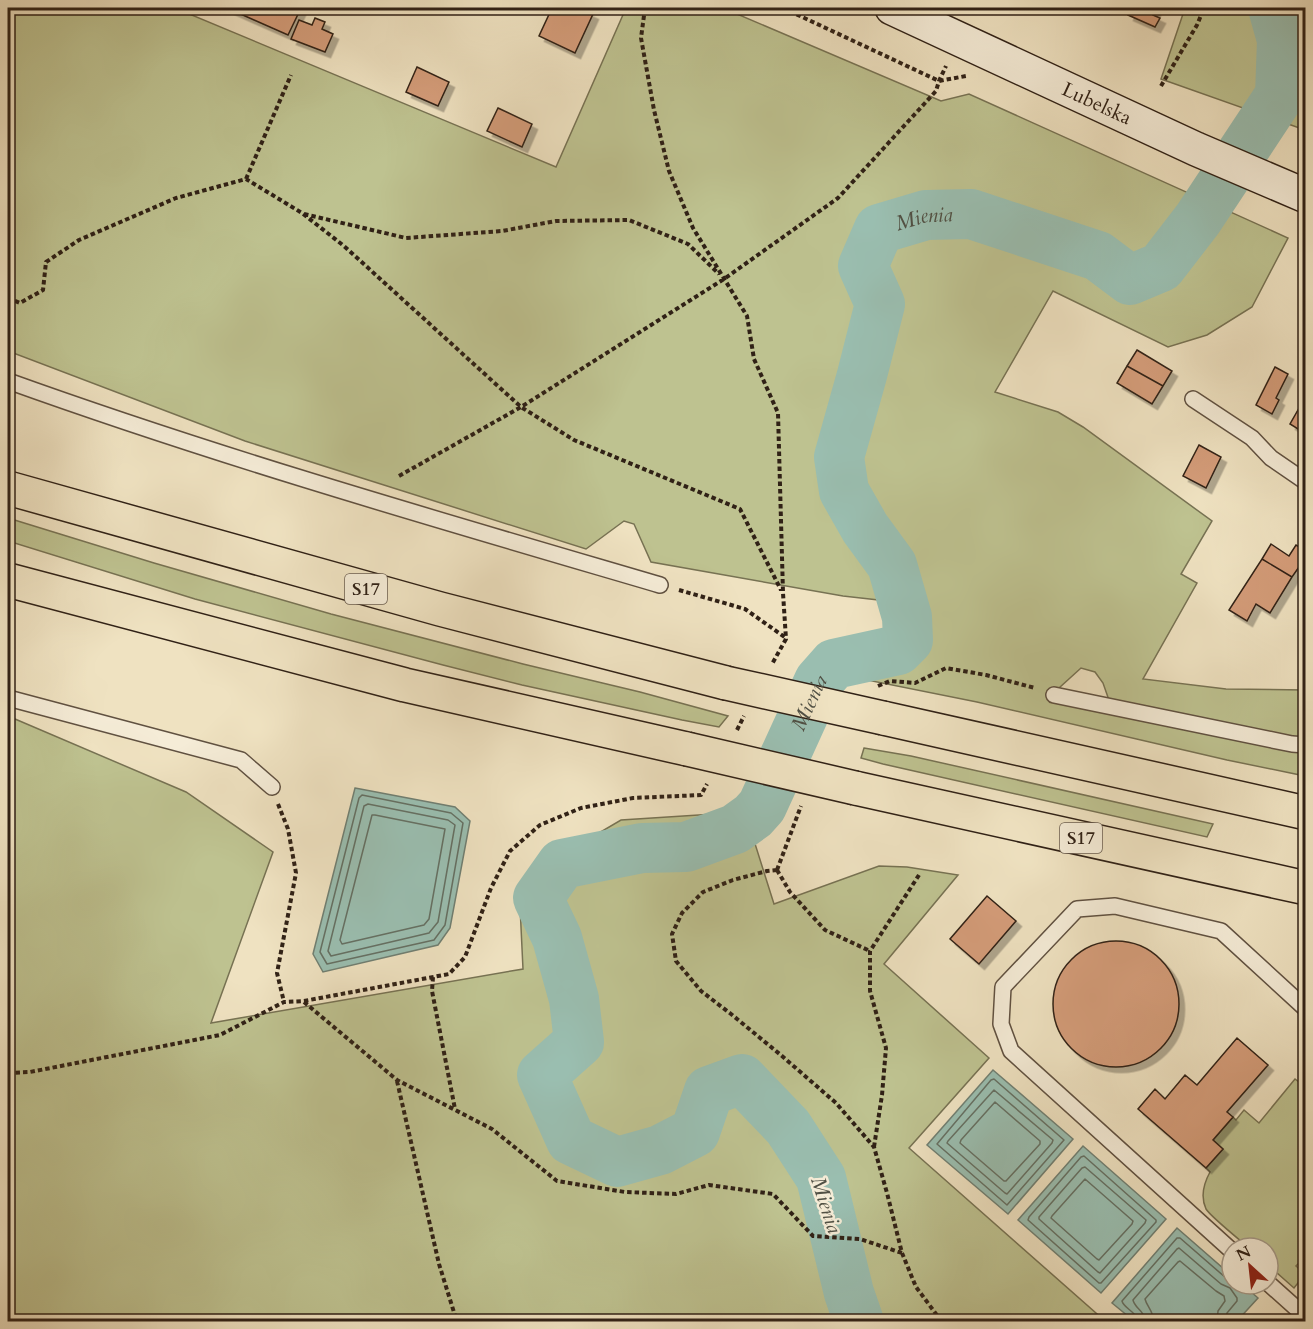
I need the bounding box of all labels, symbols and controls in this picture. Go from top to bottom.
street label: Lubelska [1058,75,1137,131]
water label: Mienia [892,200,953,238]
road number: S17 [345,574,387,604]
water label: Mienia [784,667,833,735]
road number: S17 [1060,823,1102,853]
water label: Mienia [803,1173,849,1237]
north arrow [1220,1236,1280,1296]
text: N [1232,1241,1255,1266]

